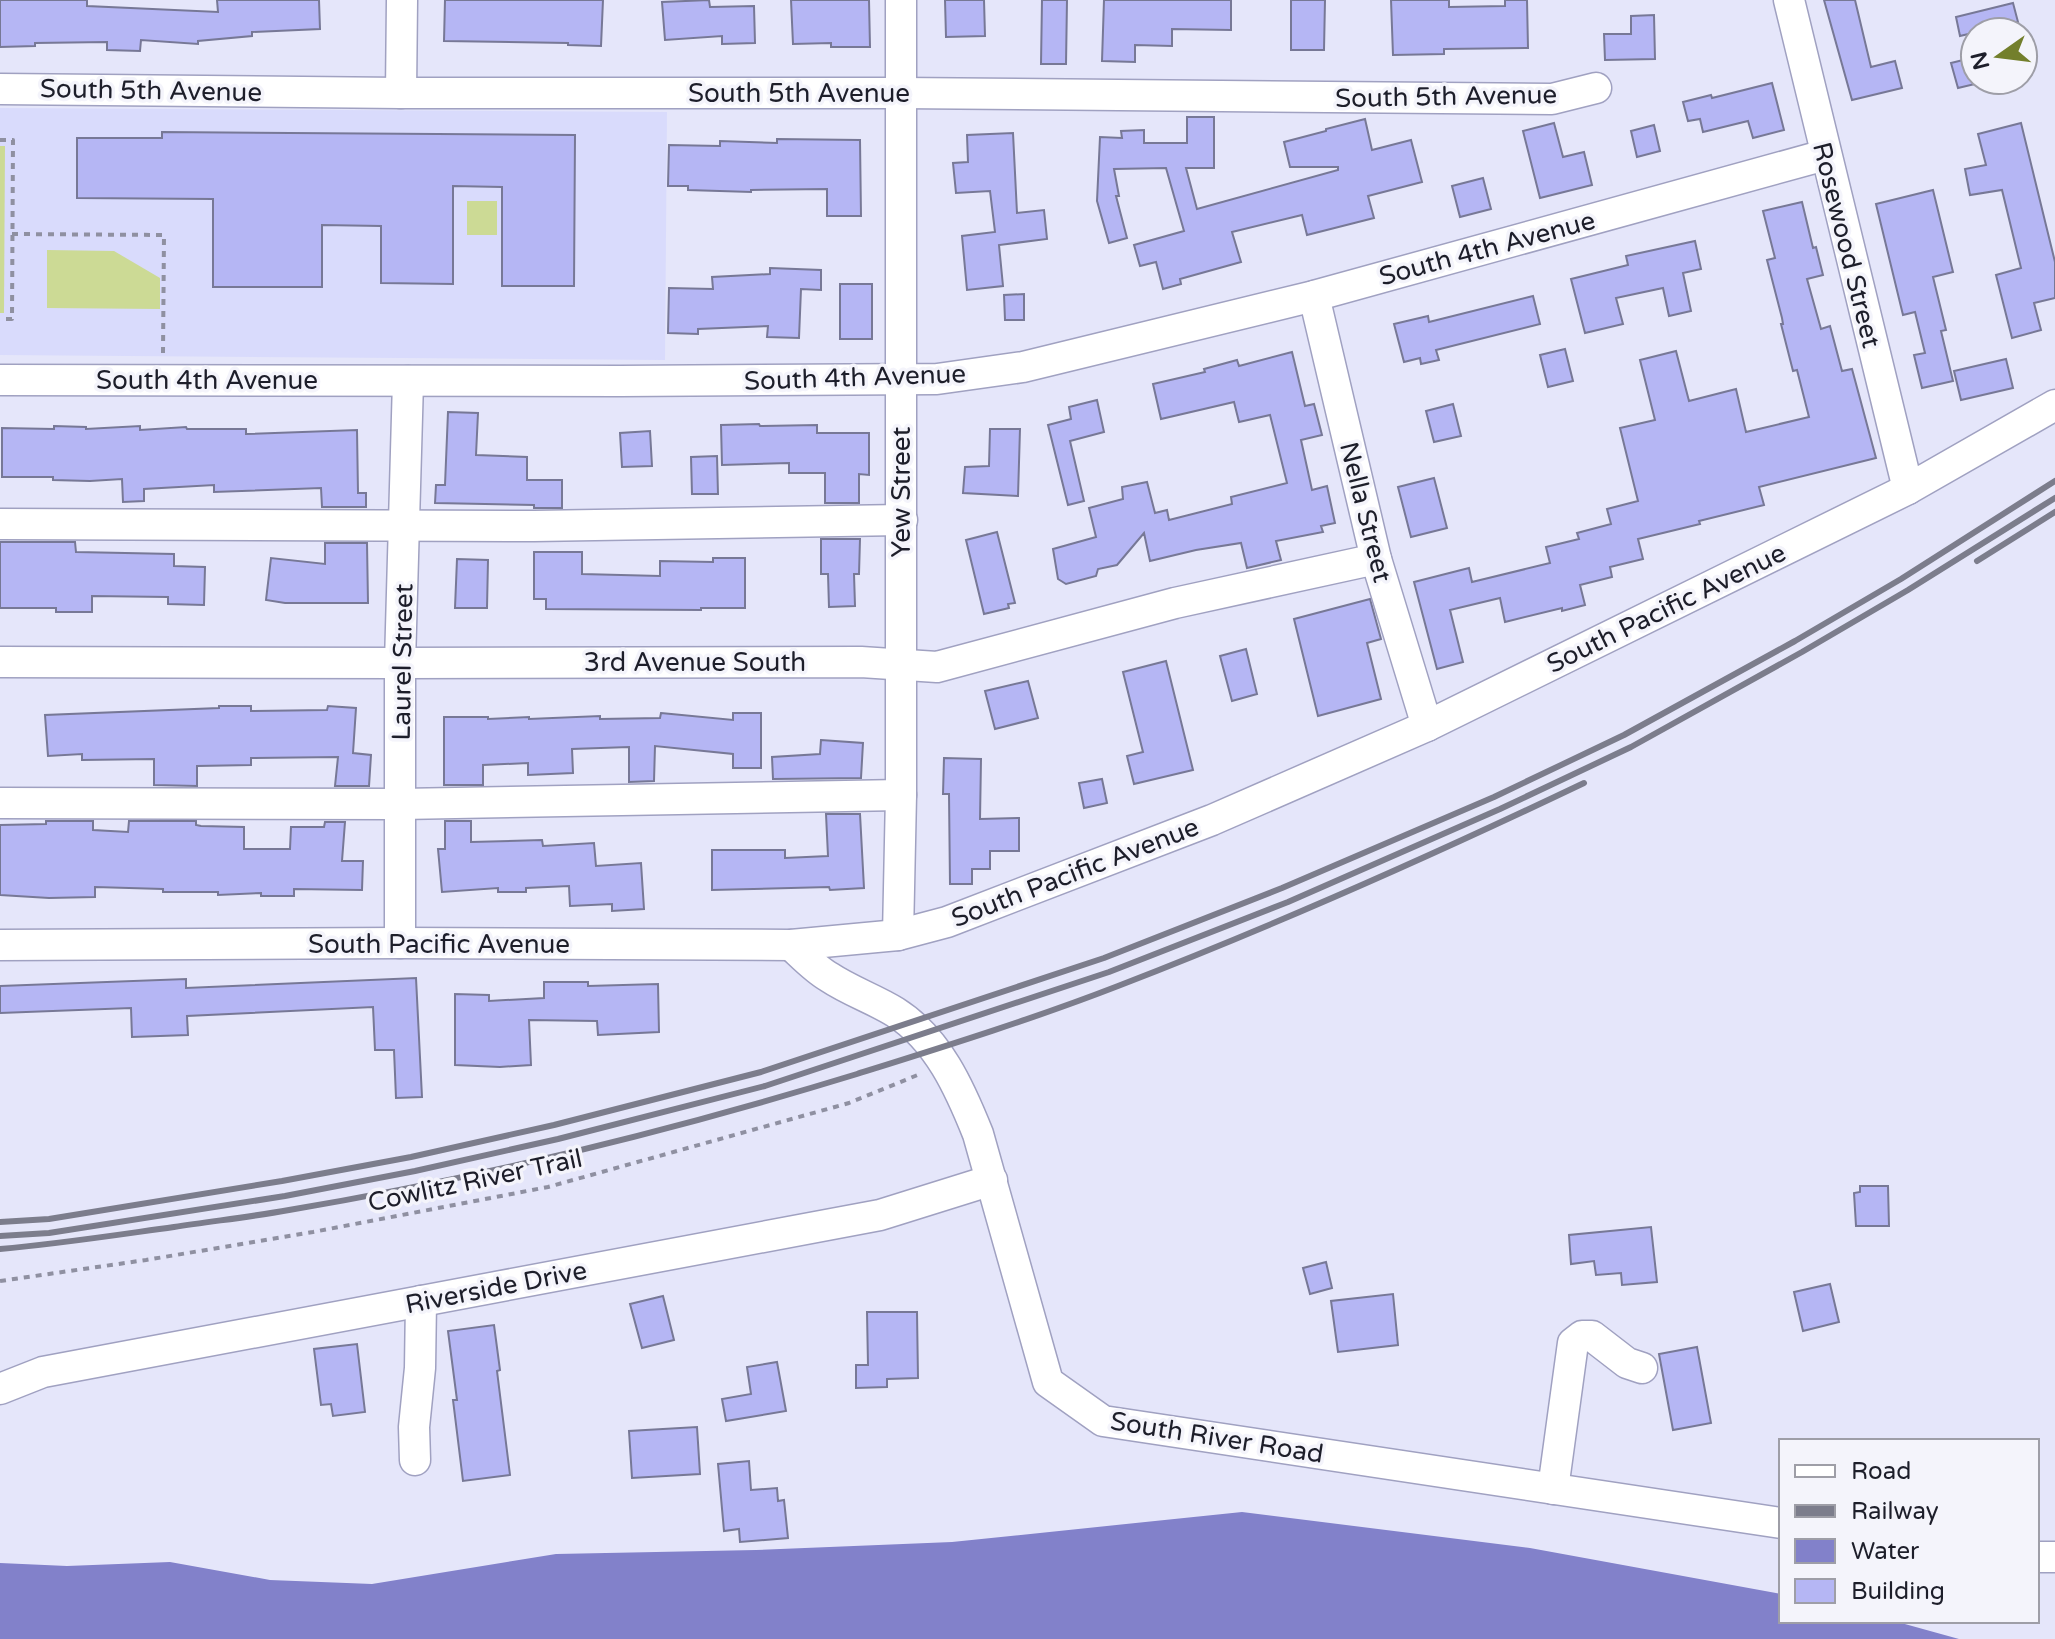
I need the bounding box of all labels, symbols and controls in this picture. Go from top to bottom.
north arrow [1959,16,2039,96]
text: N [1966,49,1995,72]
street label: South 5th Avenue [40,73,262,108]
street label: South 5th Avenue [688,78,910,109]
street label: South 5th Avenue [1335,79,1557,114]
street label: Rosewood Street [1806,139,1887,351]
street label: South 4th Avenue [1376,205,1598,292]
street label: South 4th Avenue [743,358,967,397]
street label: South 4th Avenue [96,365,318,396]
street label: Yew Street [886,426,917,557]
street label: Nella Street [1333,439,1398,586]
street label: South Pacific Avenue [1542,537,1791,680]
street label: Laurel Street [386,583,419,741]
street label: 3rd Avenue South [584,647,806,678]
street label: South Pacific Avenue [947,811,1203,934]
street label: South Pacific Avenue [308,929,570,960]
street label: Cowlitz River Trail [365,1143,585,1218]
street label: Riverside Drive [403,1255,589,1320]
street label: South River Road [1108,1405,1326,1470]
legend [1779,1439,2039,1623]
text: Road [1851,1457,1911,1486]
text: Railway [1851,1497,1939,1526]
text: Water [1851,1537,1920,1566]
text: Building [1851,1577,1945,1606]

